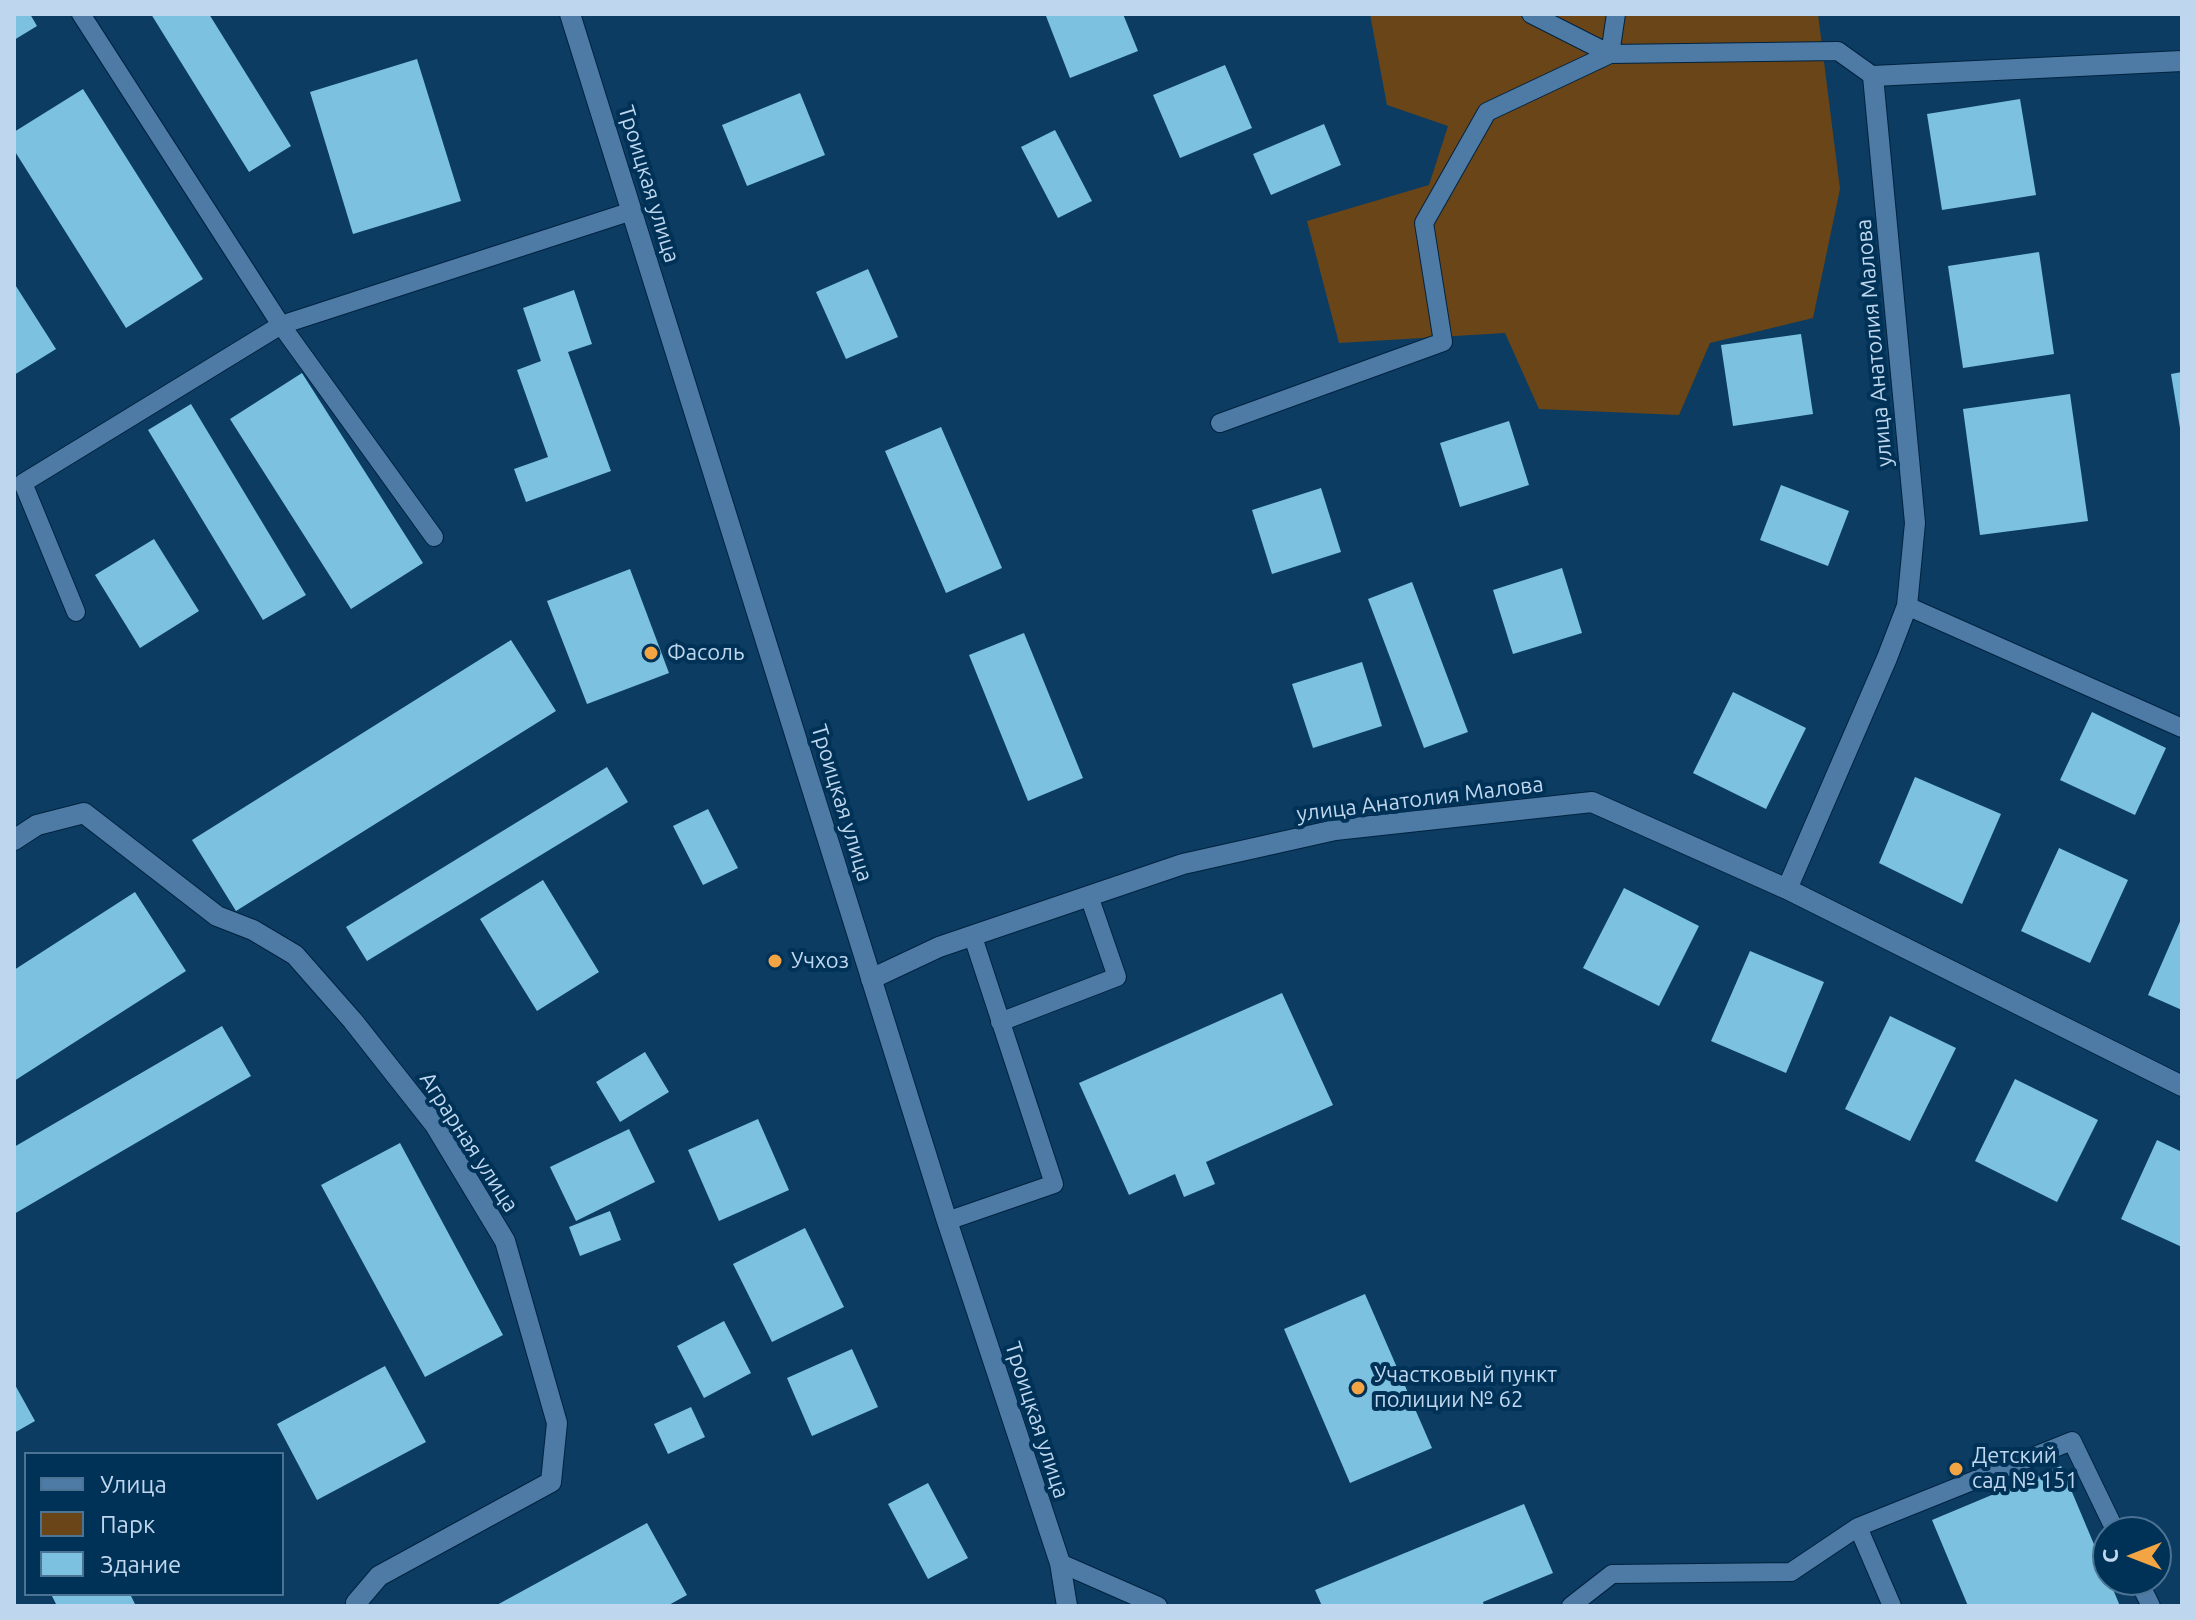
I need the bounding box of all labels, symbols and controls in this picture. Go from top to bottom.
street label: Троицкая улица [613,102,685,266]
street label: улица Анатолия Малова [1850,218,1898,468]
place label: Фасоль [667,640,744,666]
marker: Фасоль [642,644,660,662]
street label: Троицкая улица [806,721,878,885]
street label: улица Анатолия Малова [1295,771,1545,827]
place label: Учхоз [791,948,849,974]
marker: Учхоз [766,952,784,970]
street label: Аграрная улица [414,1067,524,1217]
street label: Троицкая улица [999,1338,1075,1502]
place label: Участковый пункт полиции № 62 [1374,1362,1557,1414]
marker: Участковый пункт полиции № 62 [1349,1379,1367,1397]
place label: Детский сад № 151 [1972,1443,2078,1494]
legend [24,1452,284,1596]
marker: Детский сад № 151 [1947,1460,1965,1478]
text: Улица [100,1471,167,1498]
text: Парк [100,1511,155,1538]
north arrow [2092,1516,2172,1596]
text: С [2097,1549,2122,1563]
text: Здание [100,1551,181,1578]

